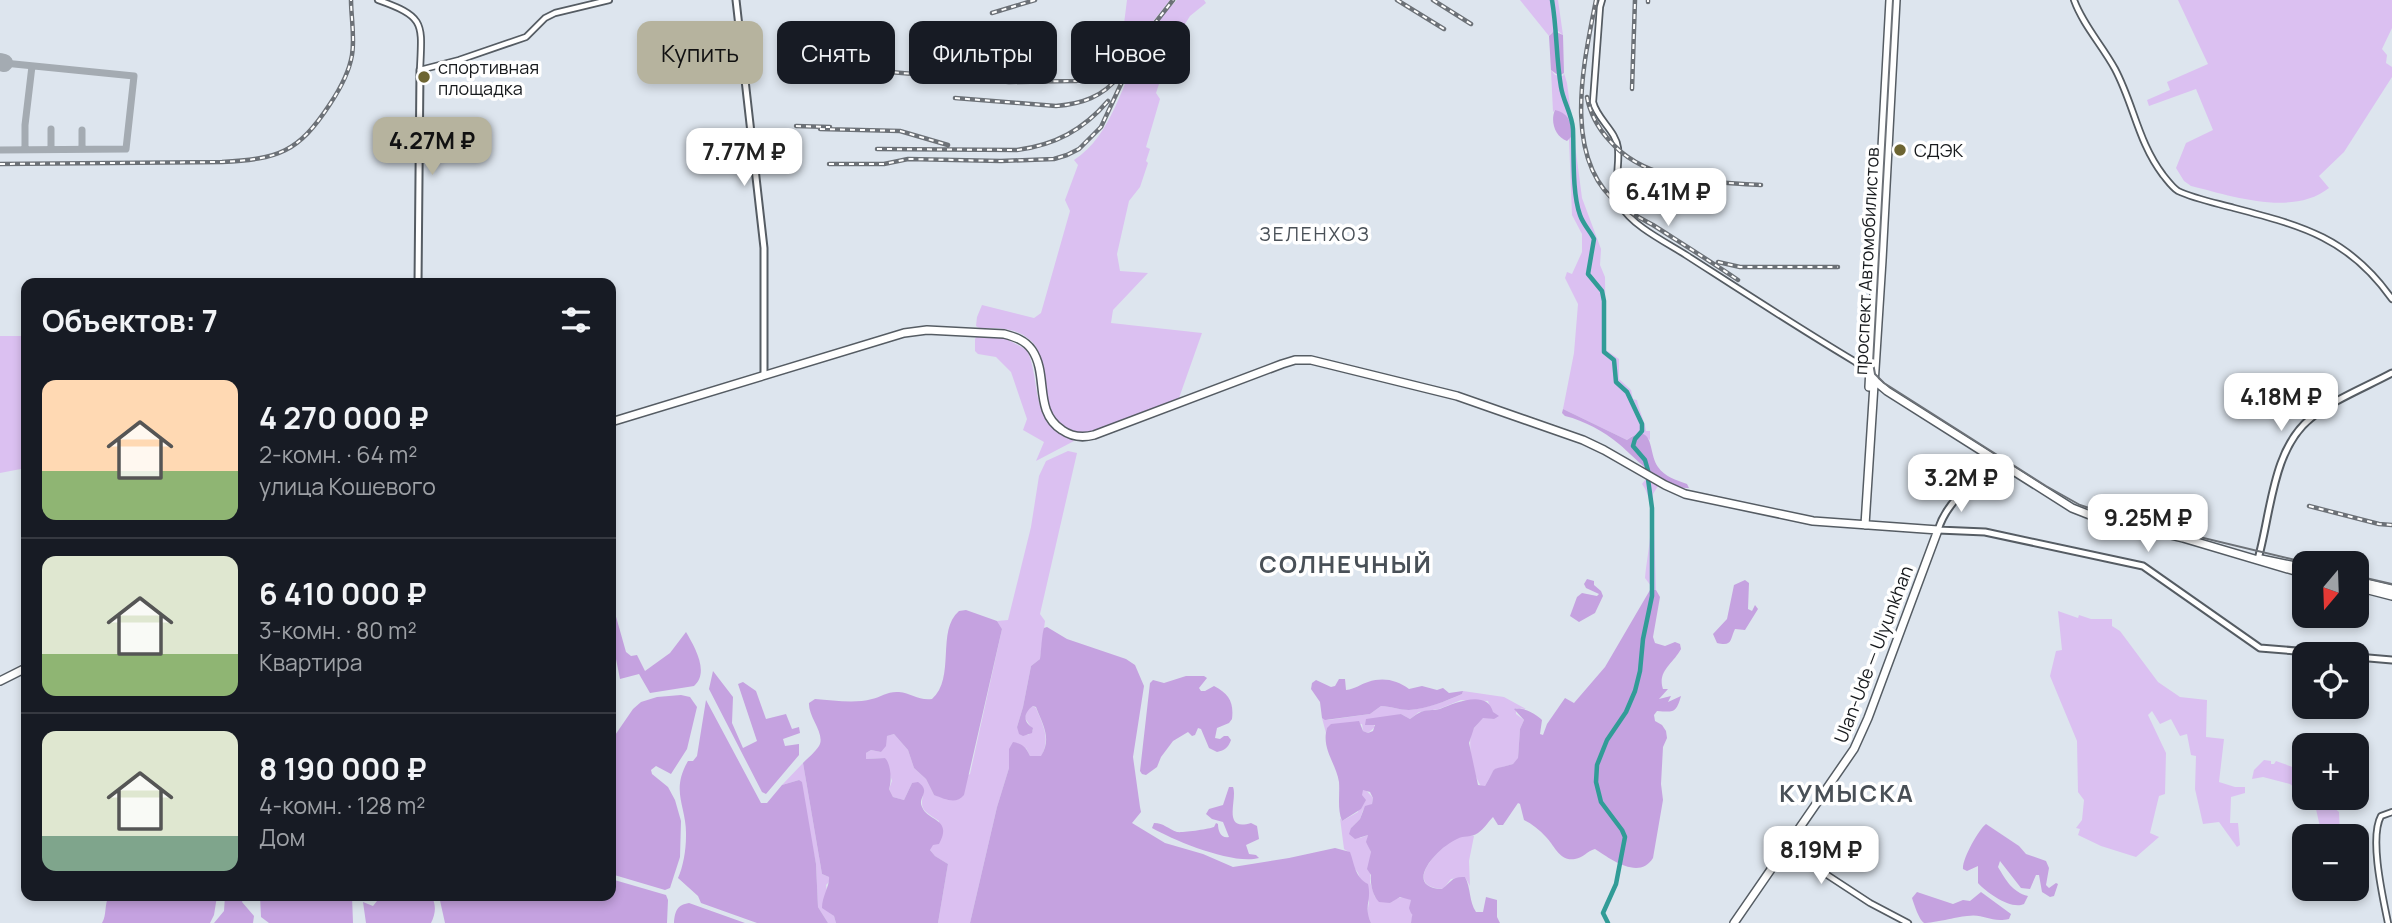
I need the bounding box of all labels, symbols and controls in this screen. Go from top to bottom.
chip: Купить [637,21,763,84]
chip: Снять [777,21,895,84]
chip: Фильтры [909,21,1057,84]
chip: Новое [1071,21,1190,84]
place label: спортивная площадка [438,55,539,100]
marker: спортивная площадка [416,69,432,85]
pin: 4.27M ₽ [367,118,497,177]
text: 4.27M ₽ [389,124,475,156]
pin: 7.77M ₽ [679,128,809,188]
text: 7.77M ₽ [702,135,786,167]
place label: СДЭК [1914,138,1963,162]
marker: СДЭК [1892,142,1908,158]
street label: проспект Автомобилистов [1848,146,1884,375]
pin: 6.41M ₽ [1603,168,1733,228]
text: 6.41M ₽ [1625,175,1711,207]
district label: ЗЕЛЕНХОЗ [1259,221,1371,247]
text: Объектов: 7 [42,300,218,341]
icon: filters [557,301,595,339]
pin: 4.18M ₽ [2216,374,2346,433]
text: 4.18M ₽ [2240,380,2322,412]
text: 4 270 000 ₽ [259,397,429,438]
icon: home [98,408,182,492]
text: 2-комн. · 64 m² [259,438,417,470]
pin: 3.2M ₽ [1904,454,2018,514]
text: 3.2M ₽ [1924,461,1998,493]
text: улица Кошевого [259,470,436,502]
pin: 9.25M ₽ [2083,494,2213,554]
text: 9.25M ₽ [2104,501,2192,533]
district label: СОЛНЕЧНЫЙ [1259,547,1433,580]
north arrow [2292,551,2370,628]
map controls [2292,551,2369,901]
street label: Ulan-Ude — Ulyunkhan [1828,562,1918,746]
text: 6 410 000 ₽ [259,573,427,614]
icon: home [98,584,182,668]
text: 3-комн. · 80 m² [259,614,417,646]
button: locate [2292,642,2369,719]
text: Квартира [259,646,363,678]
button: + [2292,733,2369,810]
text: 8 190 000 ₽ [259,748,427,789]
icon: home [98,759,182,843]
district label: КУМЫСКА [1779,776,1915,809]
text: 4-комн. · 128 m² [259,789,425,821]
text: Дом [259,821,305,853]
button: − [2292,824,2369,901]
pin: 8.19M ₽ [1756,826,1886,886]
text: 8.19M ₽ [1780,833,1862,865]

